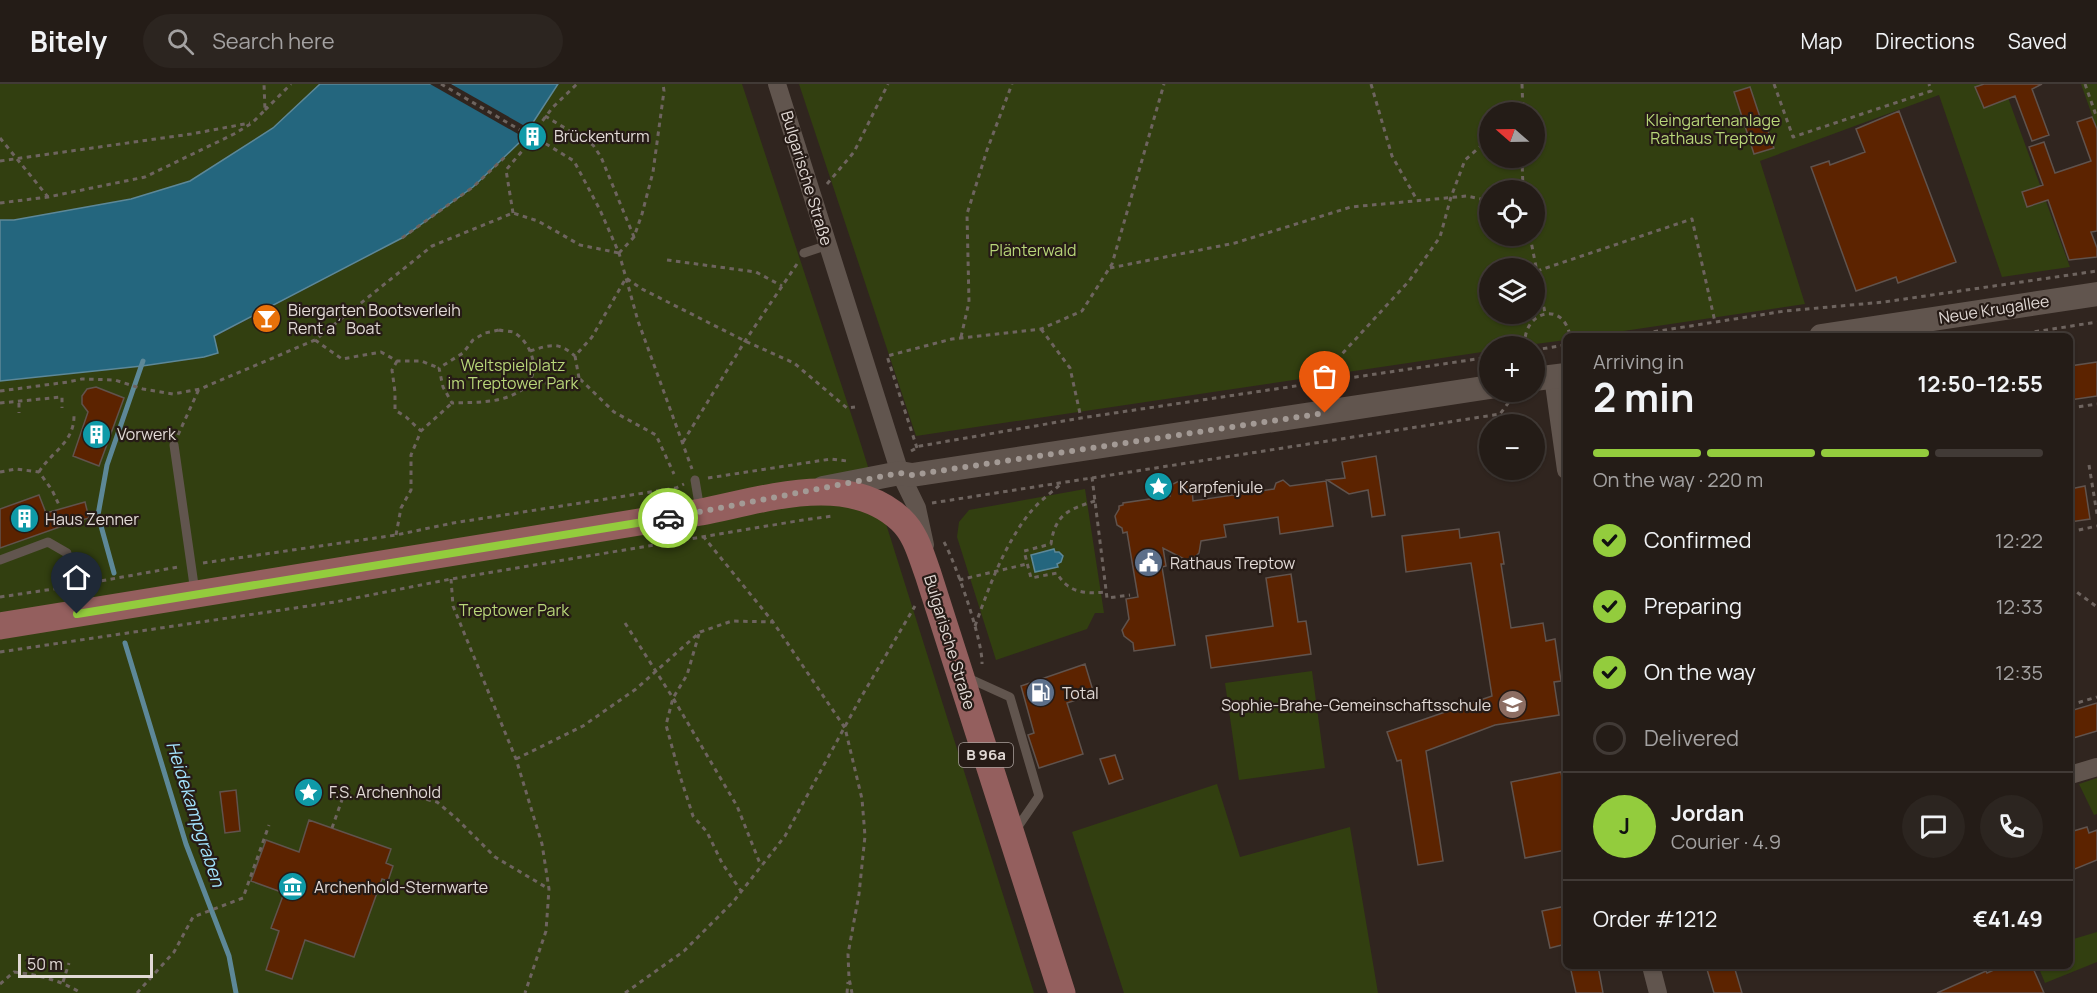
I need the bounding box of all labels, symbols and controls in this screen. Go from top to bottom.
search box [143,14,563,68]
text: Bitely [30,22,107,60]
icon: search [164,25,197,58]
text: Search here [212,26,335,56]
text: Map [1801,27,1842,55]
text: Directions [1875,27,1975,55]
text: Saved [2008,27,2067,55]
north arrow [1479,102,1545,168]
map controls [1479,102,1545,480]
street label: Bulgarische Straße [776,108,838,248]
park label: Kleingartenanlage Rathaus Treptow [1646,109,1780,149]
building icon: Brückenturm [517,120,549,152]
place label: Brückenturm [554,125,650,147]
button: locate [1479,180,1545,246]
park label: Plänterwald [990,239,1076,261]
button: layers [1479,258,1545,324]
street label: Neue Krugallee [1937,289,2051,329]
place label: Biergarten Bootsverleih Rent a´ Boat [288,299,461,339]
bar icon: Biergarten Bootsverleih Rent a´ Boat [251,303,283,335]
button: + [1479,336,1545,402]
text: Arriving in [1593,348,1684,375]
pin [1299,351,1350,413]
park label: Weltspielplatz im Treptower Park [448,354,579,394]
icon: bag [1308,360,1341,393]
text: 12:50–12:55 [1918,369,2043,399]
text: 2 min [1593,370,1694,424]
button: − [1479,414,1545,480]
building icon: Vorwerk [80,418,112,450]
place label: Vorwerk [117,423,177,445]
text: On the way · 220 m [1593,466,1763,493]
place icon: Karpfenjule [1142,471,1174,503]
place label: Karpfenjule [1179,476,1263,498]
courier [638,488,698,548]
icon: car [652,502,685,535]
building icon: Haus Zenner [8,503,40,535]
place label: Haus Zenner [45,508,139,530]
icon: check [1593,524,1626,557]
text: Confirmed [1644,525,1752,555]
text: 12:22 [1995,527,2043,554]
public building icon: Rathaus Treptow [1133,547,1165,579]
pin [51,552,102,614]
place label: Rathaus Treptow [1170,552,1295,574]
icon: home [60,561,93,594]
street label: Bulgarische Straße [919,572,981,712]
icon: check [1593,590,1626,623]
text: Preparing [1644,591,1742,621]
text: 12:33 [1996,593,2043,620]
park label: Treptower Park [459,599,570,621]
icon: check [1593,656,1626,689]
text: On the way [1644,657,1756,687]
text: 12:35 [1995,659,2043,686]
fuel station icon: Total [1025,677,1057,709]
place label: Total [1062,682,1099,704]
school or university icon: Sophie-Brahe-Gemeinschaftsschule [1496,689,1528,721]
place label: Sophie-Brahe-Gemeinschaftsschule [1221,694,1491,716]
text: Delivered [1644,723,1739,753]
water label: Heidekampgraben [161,738,231,891]
road number: B 96a [959,743,1013,767]
place icon: F.S. Archenhold [292,776,324,808]
place label: F.S. Archenhold [329,781,441,803]
button: chat [1902,795,1965,858]
button: phone [1980,795,2043,858]
text: Jordan [1671,798,1744,828]
text: J [1619,811,1630,841]
text: Courier · 4.9 [1671,828,1781,855]
museum icon: Archenhold-Sternwarte [277,871,309,903]
place label: Archenhold-Sternwarte [314,876,488,898]
text: Order #1212 [1593,904,1717,934]
text: €41.49 [1973,904,2043,934]
scale bar [18,951,153,978]
text: 50 m [27,953,63,975]

